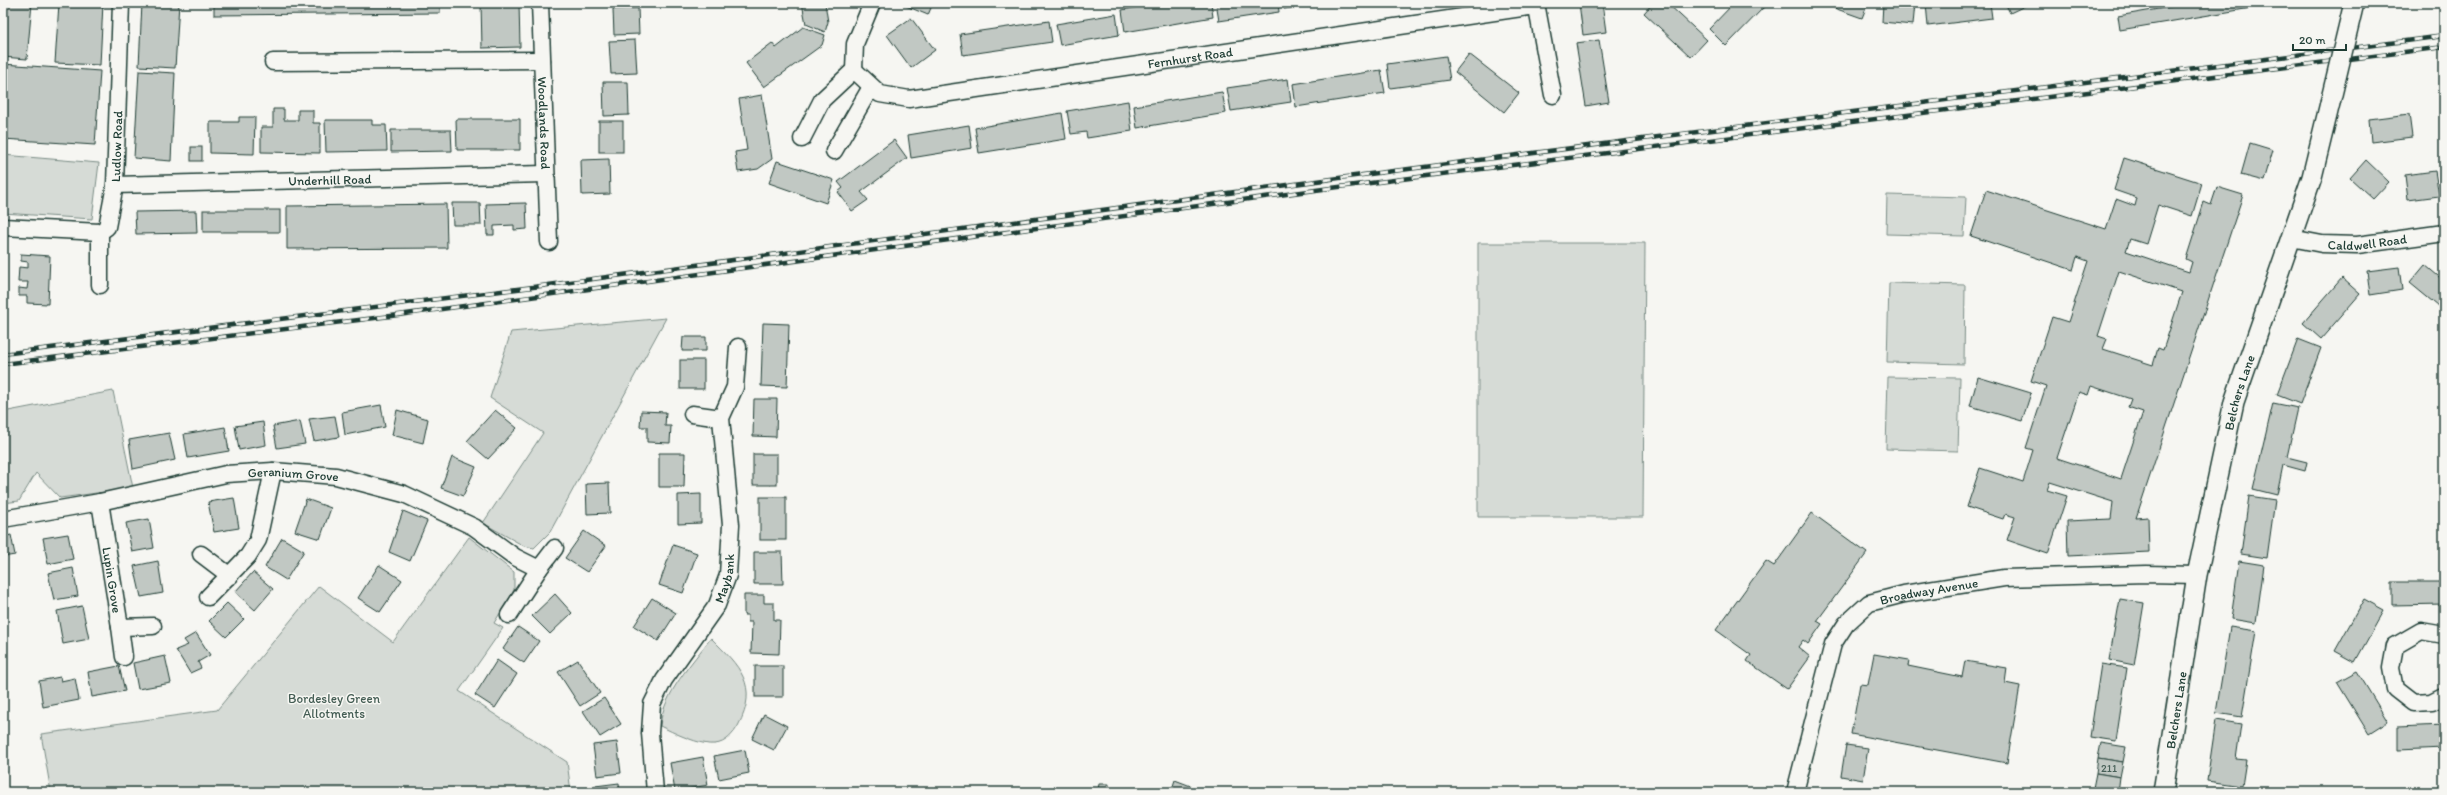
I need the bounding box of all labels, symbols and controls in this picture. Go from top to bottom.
scale bar [2293,26,2346,52]
text: 20 m [2299,33,2326,47]
street label: Fernhurst Road [1147,44,1234,72]
street label: Woodlands Road [535,76,553,170]
street label: Ludlow Road [108,110,125,182]
street label: Underhill Road [288,171,372,189]
street label: Caldwell Road [2327,231,2408,253]
street label: Belchers Lane [2221,353,2258,432]
street label: Geranium Grove [247,464,339,484]
street label: Lupin Grove [99,546,125,614]
street label: Maybank [711,553,737,605]
street label: Broadway Avenue [1878,575,1979,608]
street label: Belchers Lane [2163,670,2190,750]
park label: Bordesley Green Allotments [288,691,381,721]
house number: 211 [2101,762,2117,775]

